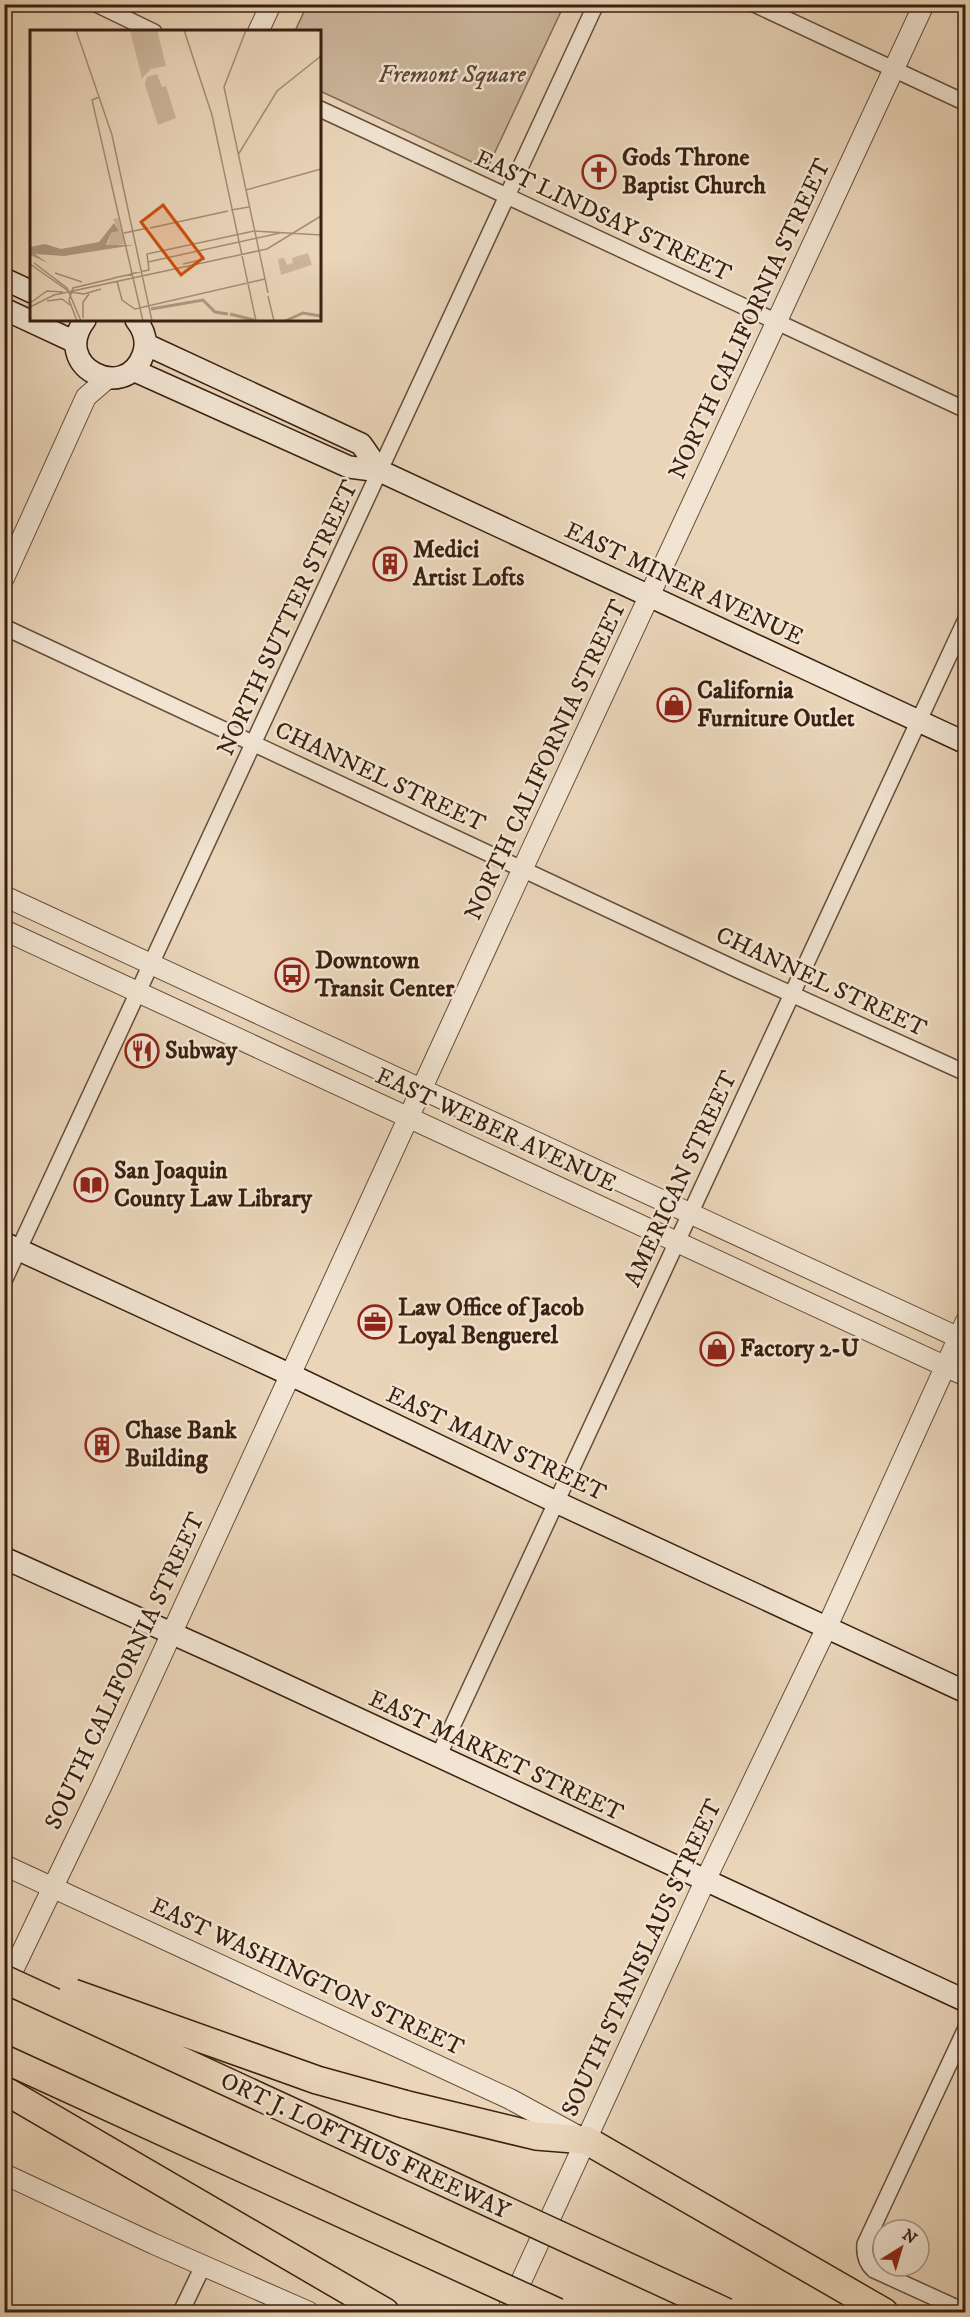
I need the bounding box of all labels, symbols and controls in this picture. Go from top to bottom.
inset map [30,30,321,321]
park label: Fremont Square [378,60,526,90]
street label: EAST LINDSAY STREET [470,143,736,289]
place label: Gods Throne Baptist Church [622,143,766,201]
church icon: Gods Throne Baptist Church [581,154,617,190]
street label: NORTH CALIFORNIA STREET [662,154,838,484]
street label: NORTH SUTTER STREET [211,475,365,761]
street label: EAST MINER AVENUE [560,515,808,653]
place label: Medici Artist Lofts [412,535,524,593]
building icon: Medici Artist Lofts [372,546,408,582]
street label: NORTH CALIFORNIA STREET [458,595,634,925]
place label: California Furniture Outlet [697,676,855,734]
shop icon: California Furniture Outlet [656,687,692,723]
street label: CHANNEL STREET [270,715,490,839]
street label: CHANNEL STREET [711,920,931,1044]
place label: Downtown Transit Center [314,946,455,1004]
bus stop icon: Downtown Transit Center [274,957,310,993]
restaurant icon: Subway [124,1033,160,1069]
place label: Subway [165,1036,238,1066]
street label: EAST WEBER AVENUE [371,1061,621,1199]
street label: AMERICAN STREET [618,1066,744,1292]
place label: San Joaquin County Law Library [114,1156,312,1214]
library icon: San Joaquin County Law Library [73,1167,109,1203]
place label: Law Office of Jacob Loyal Benguerel [398,1293,584,1351]
office icon: Law Office of Jacob Loyal Benguerel [357,1304,393,1340]
shop icon: Factory 2-U [699,1331,735,1367]
place label: Factory 2-U [740,1334,860,1364]
street label: EAST MAIN STREET [381,1380,611,1508]
place label: Chase Bank Building [125,1416,238,1474]
building icon: Chase Bank Building [84,1427,120,1463]
street label: SOUTH CALIFORNIA STREET [38,1508,212,1834]
street label: EAST MARKET STREET [364,1684,628,1828]
street label: SOUTH STANISLAUS STREET [555,1795,729,2121]
street label: EAST WASHINGTON STREET [146,1891,468,2063]
street label: ORT J. LOFTHUS FREEWAY [216,2066,515,2227]
north arrow [871,2218,931,2278]
text: N [898,2225,921,2249]

